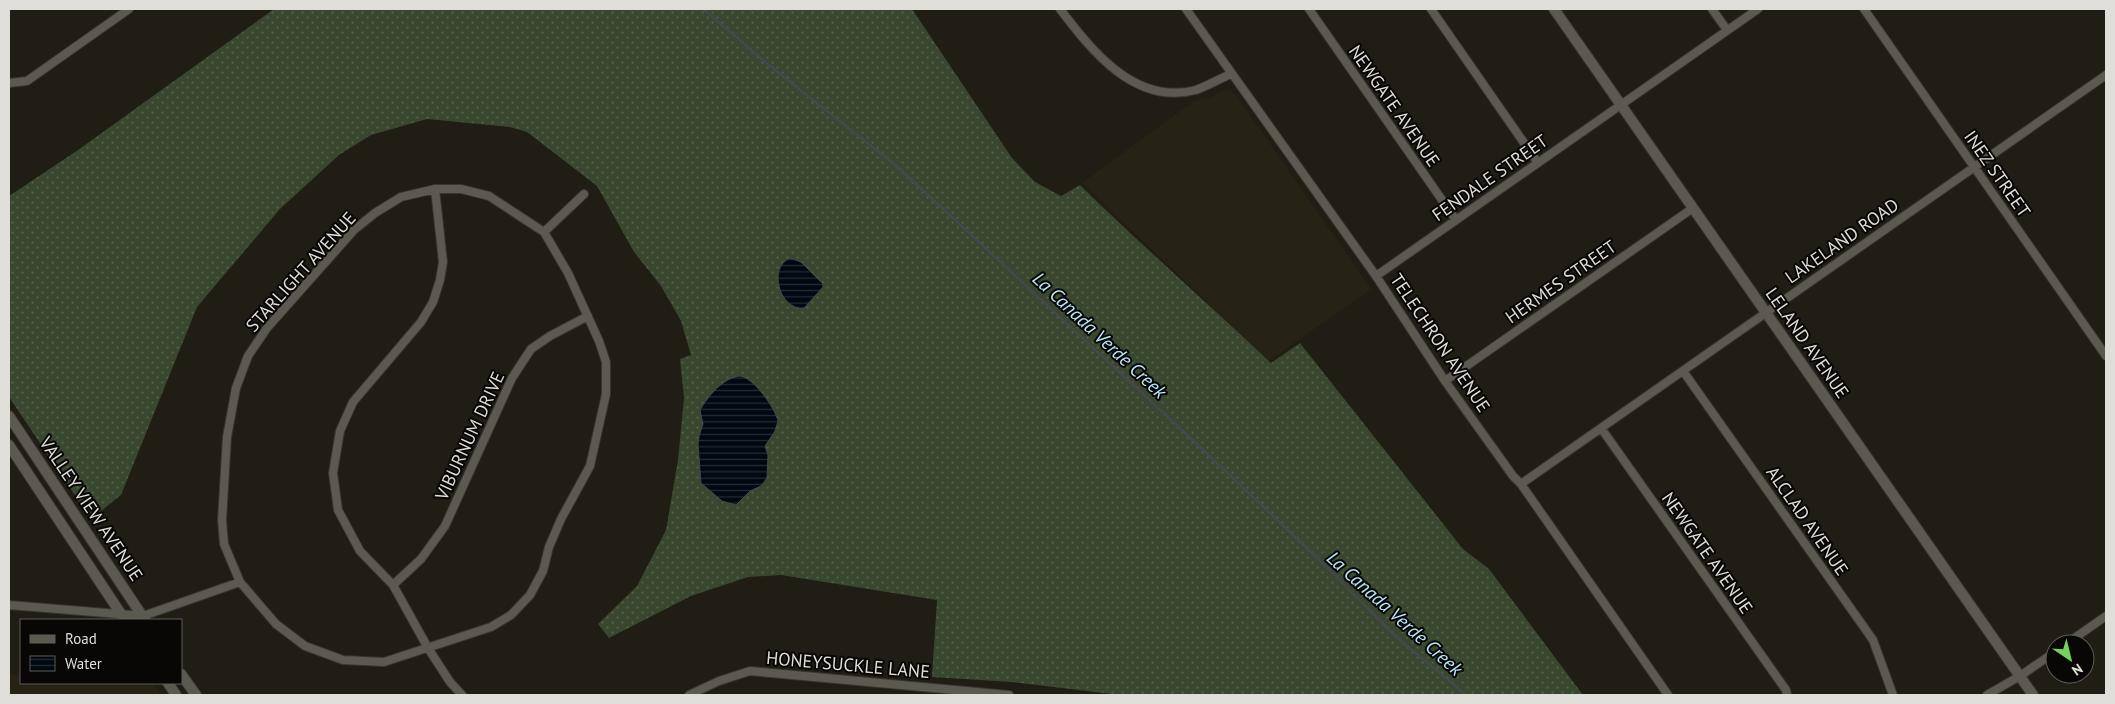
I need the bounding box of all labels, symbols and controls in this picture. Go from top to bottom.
street label: NEWGATE AVENUE [1344,40,1445,171]
street label: INEZ STREET [1959,126,2036,221]
street label: FENDALE STREET [1427,129,1552,226]
street label: LAKELAND ROAD [1781,193,1903,288]
street label: STARLIGHT AVENUE [241,207,361,337]
street label: HERMES STREET [1501,235,1621,328]
water label: La Canada Verde Creek [1028,267,1173,404]
street label: TELECHRON AVENUE [1385,269,1495,417]
street label: LELAND AVENUE [1761,283,1854,403]
street label: VIBURNUM DRIVE [429,368,509,505]
street label: VALLEY VIEW AVENUE [34,431,148,585]
street label: ALCLAD AVENUE [1761,462,1854,580]
street label: NEWGATE AVENUE [1657,487,1758,618]
water label: La Canada Verde Creek [1322,546,1469,681]
legend [20,619,182,684]
text: Road [65,629,97,648]
north arrow [2045,634,2095,684]
street label: HONEYSUCKLE LANE [765,646,931,683]
text: Water [65,654,102,673]
text: N [2069,660,2086,680]

